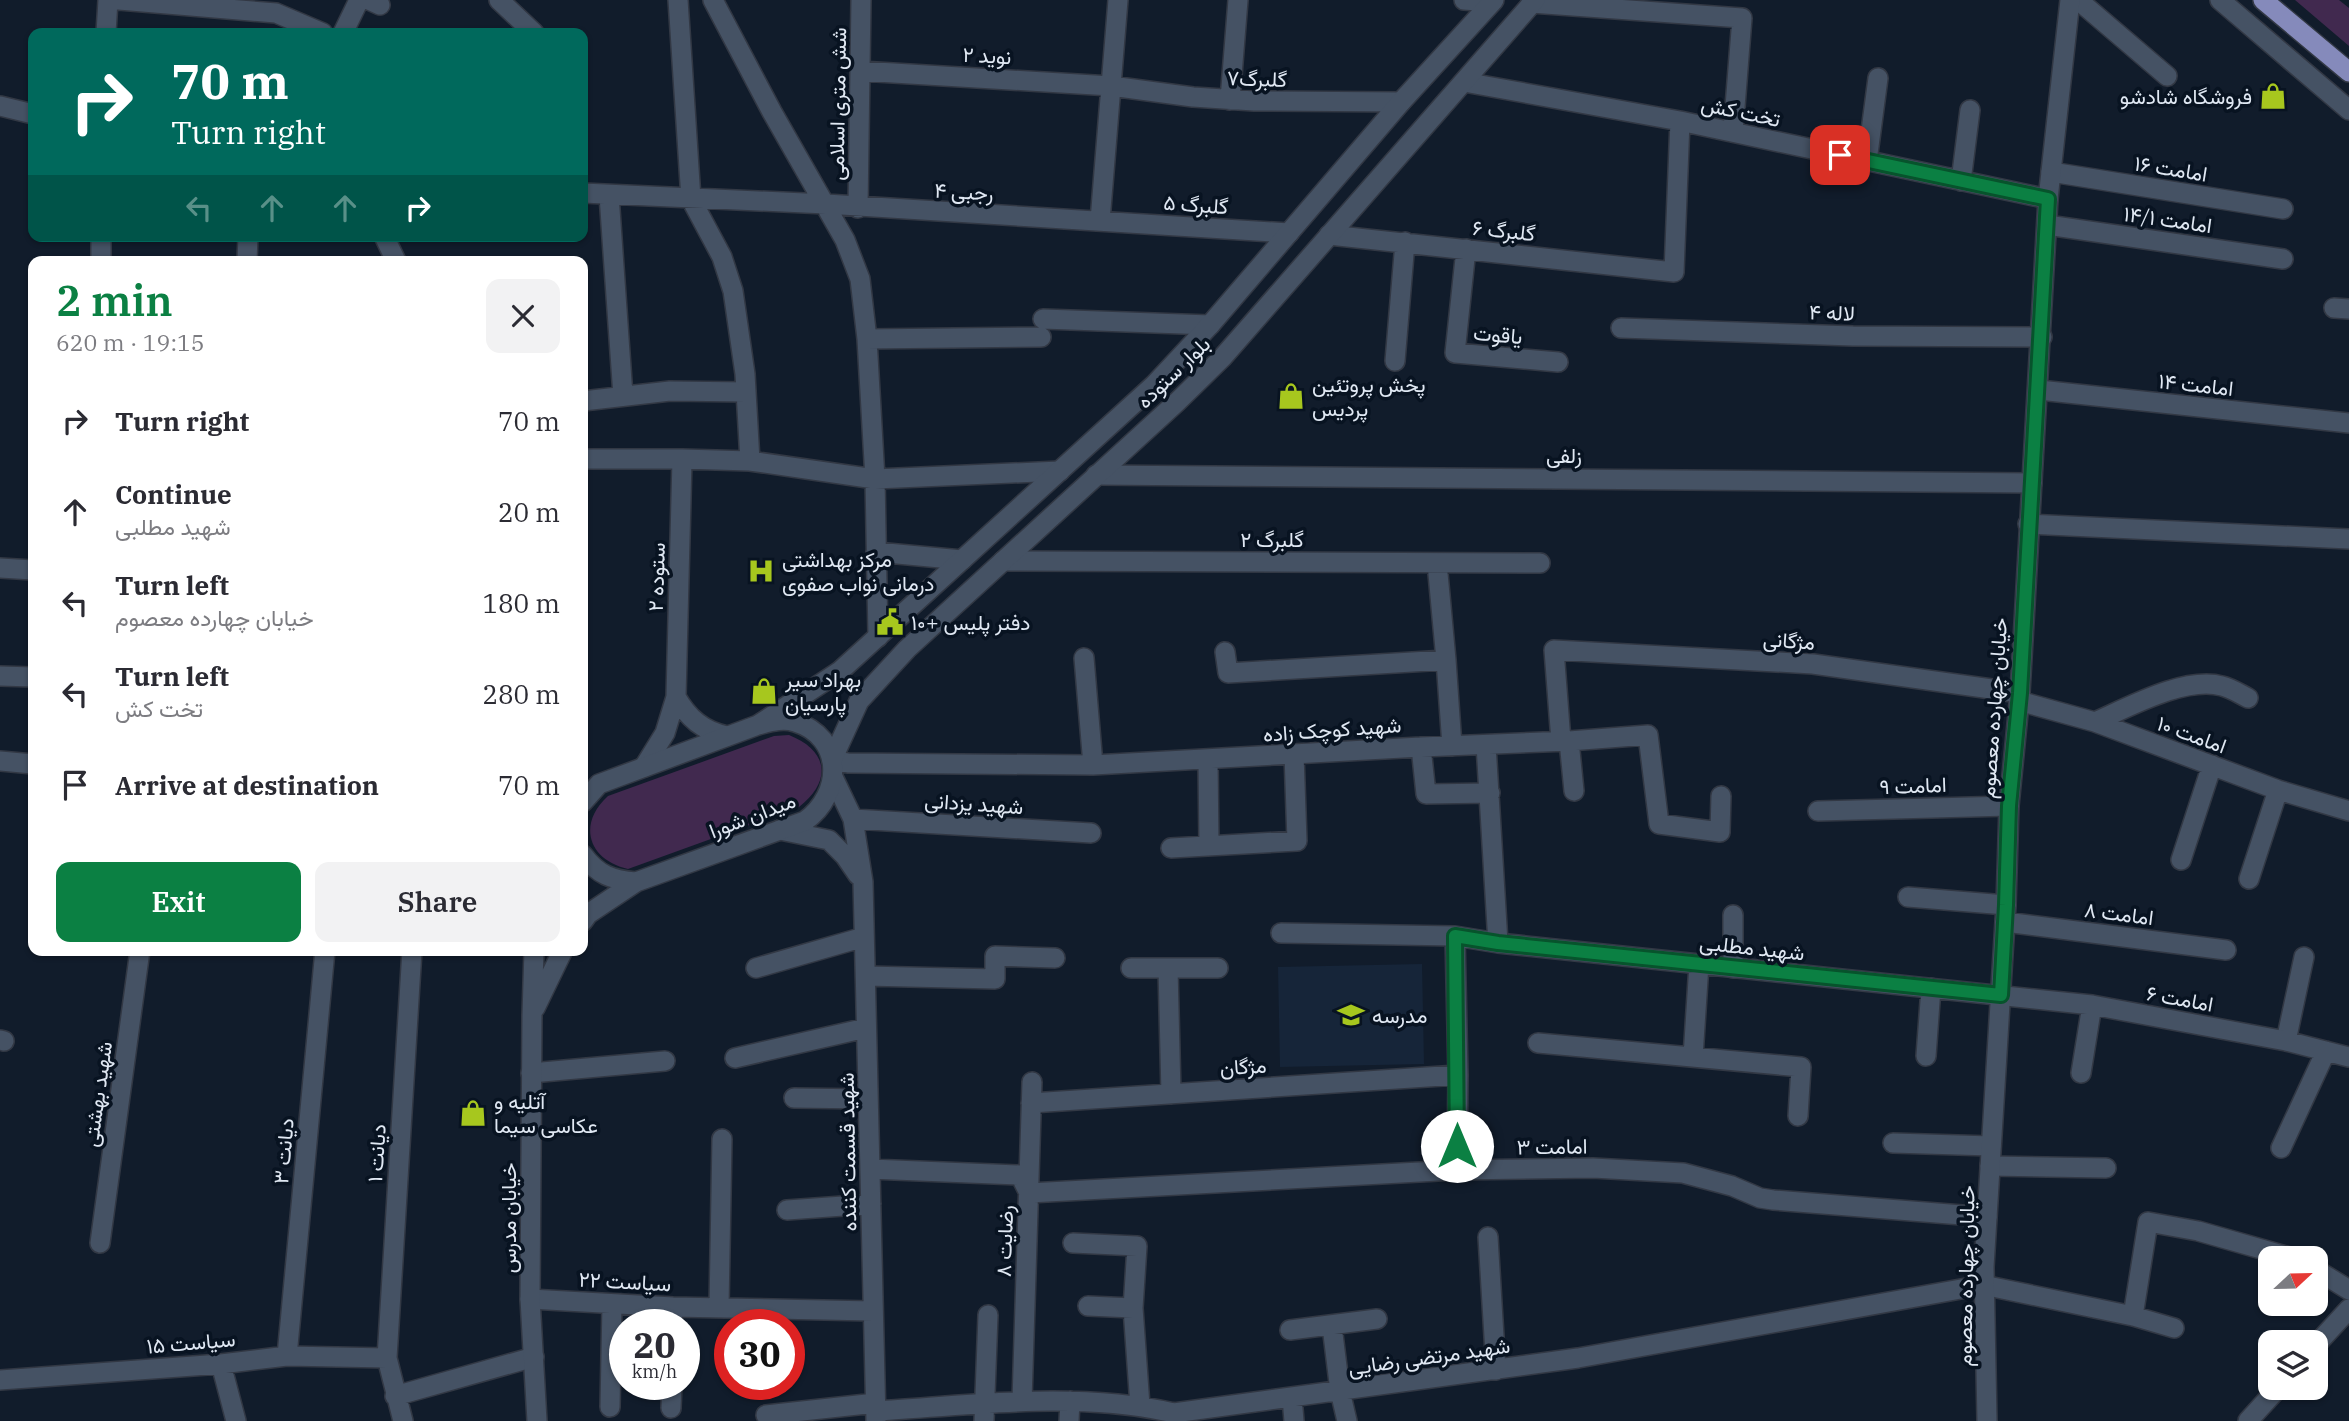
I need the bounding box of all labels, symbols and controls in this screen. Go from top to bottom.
street label: شش متری اسلامی [822,27,852,181]
street label: نوید ۲ [962,40,1012,70]
text: 70 m [171,49,289,112]
icon: right [56,56,147,147]
street label: گلبرگ۷ [1226,63,1288,93]
shop icon: فروشگاه شادشو [2258,81,2288,111]
place label: فروشگاه شادشو [2120,82,2252,110]
street label: تخت کش [1699,89,1783,133]
text: Turn right [171,111,326,153]
pin [1810,125,1870,185]
icon: arrive [1821,136,1859,174]
street label: امامت ۱۶ [2133,148,2209,188]
street label: رجبی ۴ [934,175,994,207]
street label: گلبرگ ۵ [1163,188,1229,220]
icon: left [180,189,218,227]
icon: ahead [253,189,291,227]
icon: ahead [326,189,364,227]
icon: right [399,189,437,227]
street label: امامت ۱۴/۱ [2122,199,2214,239]
street label: گلبرگ ۶ [1471,213,1537,247]
text: 2 min [56,273,173,328]
button: close [486,279,560,353]
street label: لاله ۴ [1809,297,1855,327]
street label: یاقوت [1472,318,1524,350]
text: 620 m · 19:15 [56,327,205,357]
street label: بلوار ستوده [1130,330,1216,414]
street label: امامت ۱۴ [2157,366,2235,402]
place label: پخش پروتئین پردیس [1312,370,1426,423]
shop icon: پخش پروتئین پردیس [1276,381,1306,411]
icon: right [56,402,94,440]
text: Turn right [115,404,249,438]
text: 70 m [498,404,560,438]
street label: زلفی [1546,441,1582,469]
text: Continue [115,477,232,511]
icon: ahead [56,493,94,531]
text: 20 m [498,495,560,529]
text: شهید مطلبی [115,511,231,541]
street label: گلبرگ ۲ [1240,525,1304,553]
street label: ستوده ۲ [641,542,671,612]
place label: مرکز بهداشتی درمانی نواب صفوی [782,545,934,597]
hospital icon: مرکز بهداشتی درمانی نواب صفوی [746,556,776,586]
text: Turn left [115,568,229,602]
icon: left [56,584,94,622]
text: 180 m [482,586,560,620]
text: خیابان چهارده معصوم [115,602,314,632]
public building icon: دفتر پلیس +۱۰ [875,607,905,637]
place label: دفتر پلیس +۱۰ [911,608,1030,637]
street label: خیابان چهارده معصوم [1973,617,2014,799]
street label: مژگانی [1762,624,1816,656]
text: Turn left [115,659,229,693]
place label: بهراد سیر پارسیان [784,665,861,718]
icon: left [56,675,94,713]
shop icon: بهراد سیر پارسیان [749,676,779,706]
text: 280 m [482,677,560,711]
text: تخت کش [115,693,203,723]
street label: امامت ۱۰ [2153,709,2231,759]
street label: شهید کوچک زاده [1262,710,1402,749]
icon: arrive [56,766,94,804]
text: Arrive at destination [115,768,379,802]
text: 70 m [498,768,560,802]
street label: امامت ۹ [1879,770,1947,800]
street label: میدان شورا [705,786,799,844]
street label: شهید یزدانی [924,786,1024,820]
button: Exit [56,862,301,942]
button: Share [315,862,560,942]
street label: امامت ۸ [2083,895,2155,931]
street label: شهید مطلبی [1698,928,1806,966]
street label: امامت ۶ [2144,978,2216,1018]
school or university icon: مدرسه [1336,1000,1366,1030]
place label: مدرسه [1372,1001,1427,1029]
street label: شهید بهشتی [76,1039,118,1149]
street label: مژگان [1219,1050,1267,1082]
street label: شهید قسمت کننده [832,1072,862,1232]
place label: آتلیه و عکاسی سیما [494,1087,598,1139]
shop icon: آتلیه و عکاسی سیما [458,1098,488,1128]
position arrow [1420,1109,1494,1183]
street label: دیانت ۳ [266,1117,300,1185]
street label: دیانت ۱ [360,1123,392,1183]
street label: امامت ۳ [1516,1131,1588,1161]
street label: خیابان مدرس [494,1163,522,1273]
street label: خیابان چهارده معصوم [1949,1185,1982,1367]
street label: رضایت ۸ [989,1205,1019,1277]
north arrow [2258,1246,2328,1316]
map controls [2258,1246,2328,1400]
street label: سیاست ۲۲ [578,1265,672,1297]
speed limit sign: 30 [714,1309,805,1400]
text: 20 [633,1322,676,1368]
street label: سیاست ۱۵ [145,1324,237,1360]
button: layers [2258,1330,2328,1400]
street label: شهید مرتضی رضایی [1346,1331,1512,1381]
text: km/h [632,1360,677,1383]

